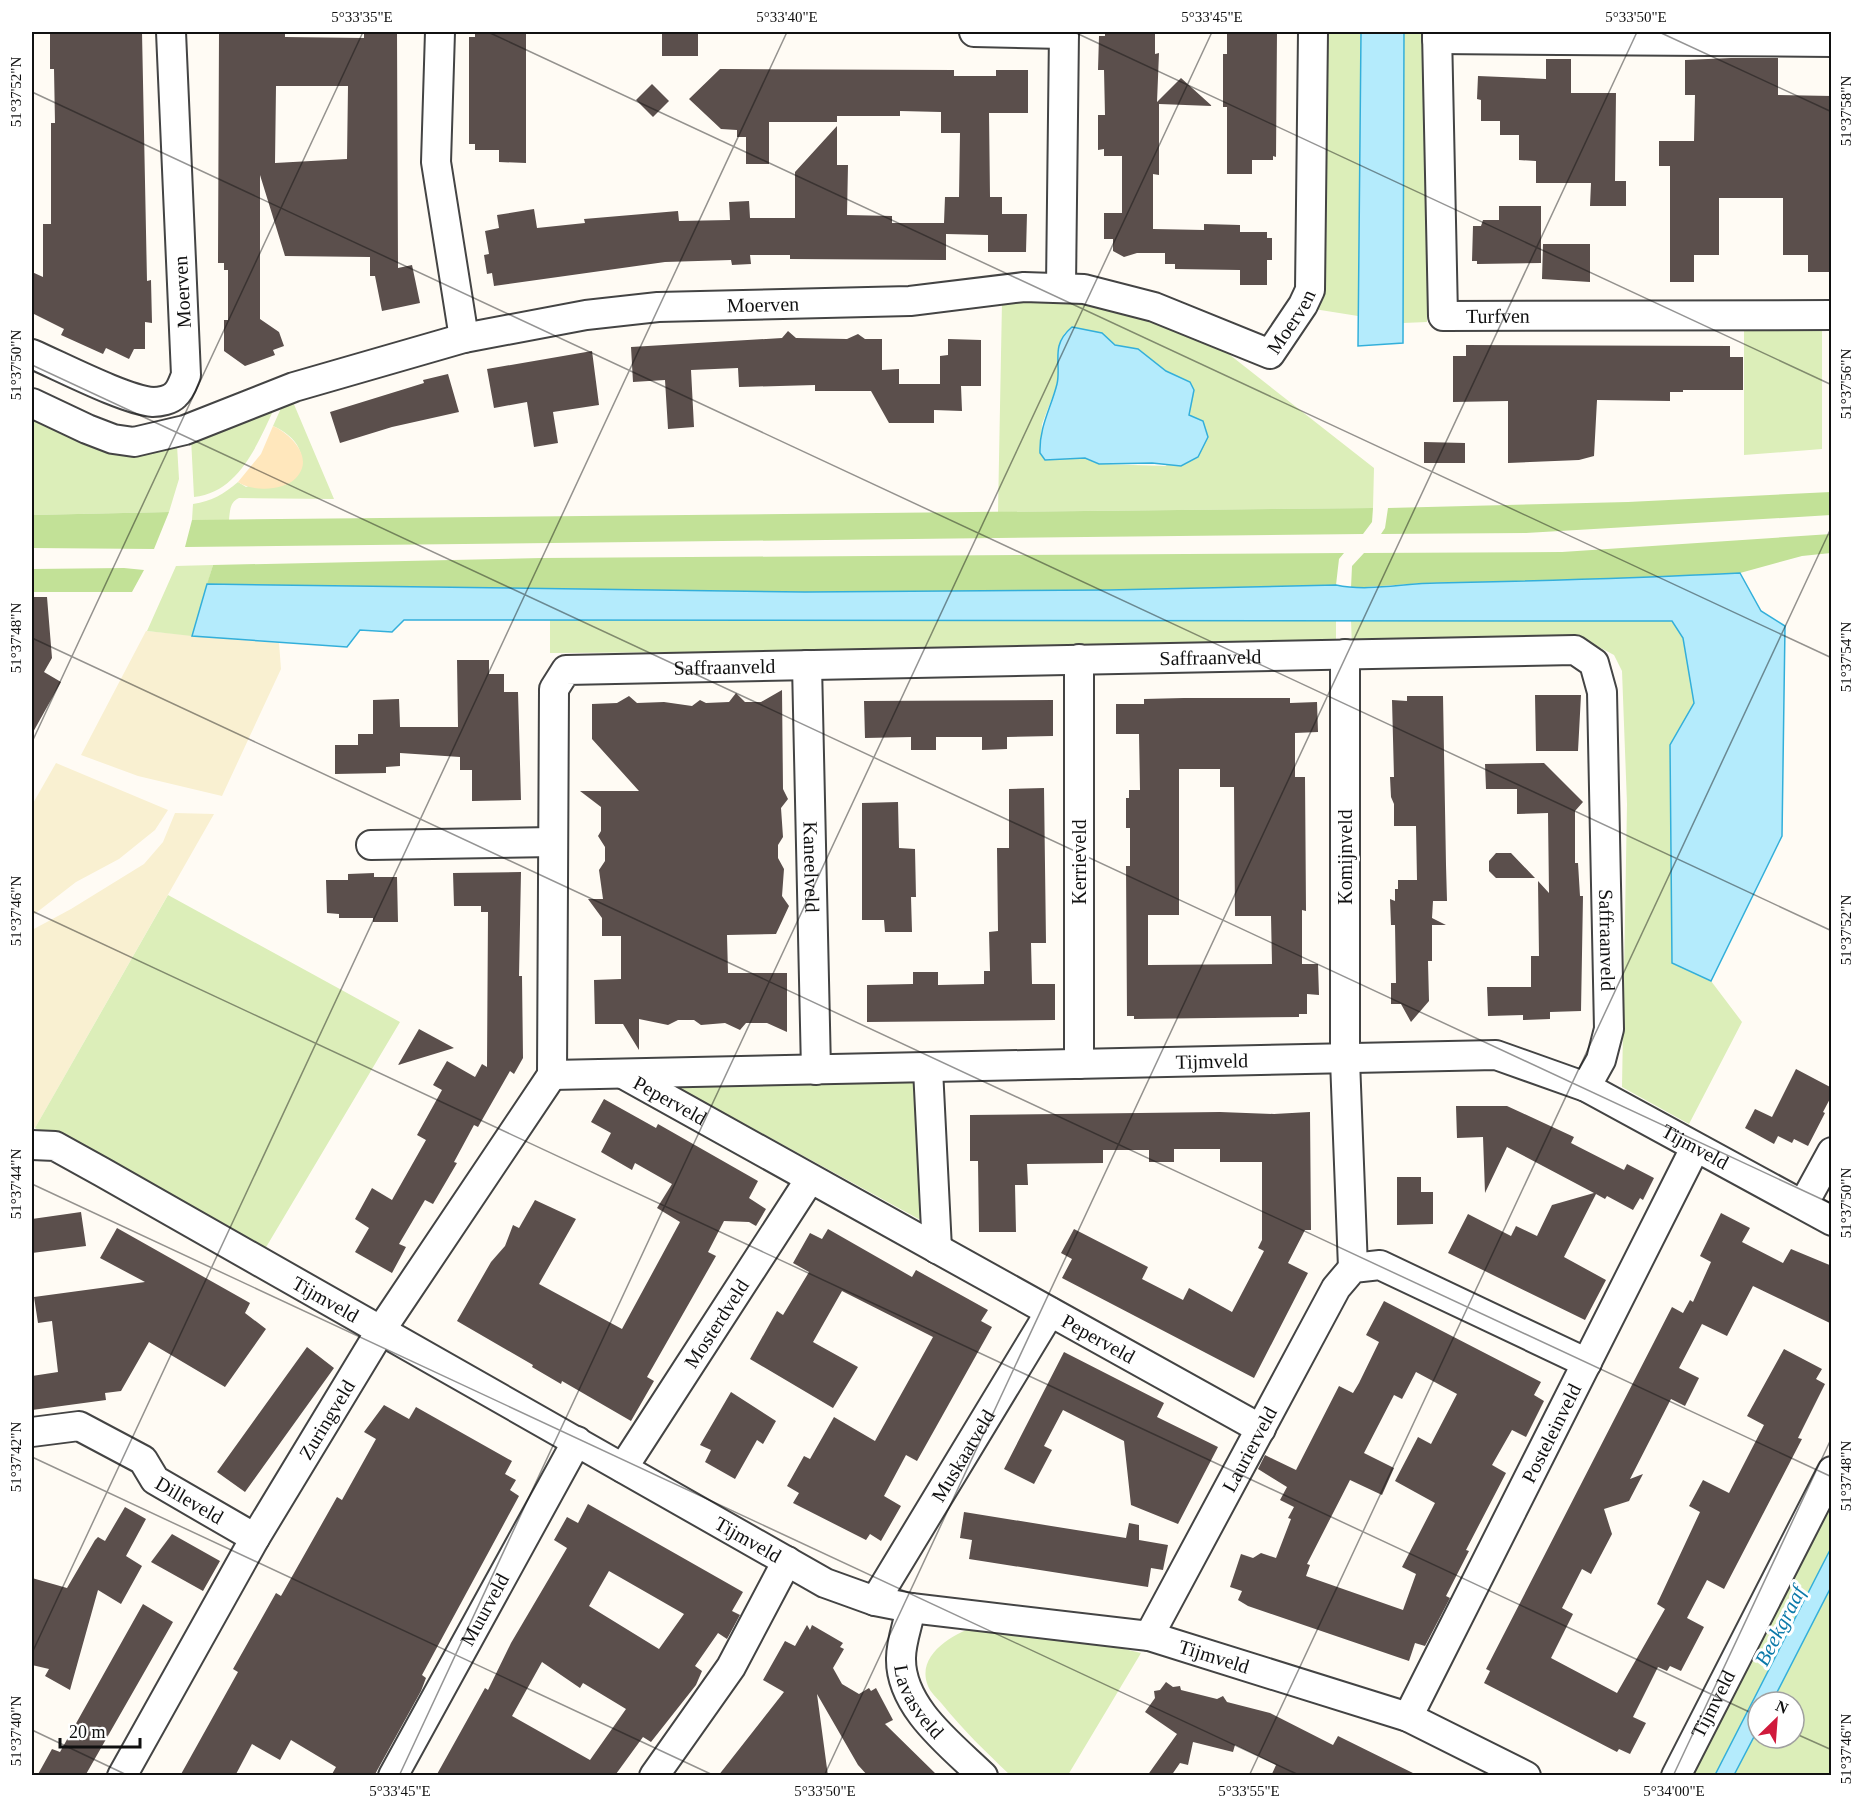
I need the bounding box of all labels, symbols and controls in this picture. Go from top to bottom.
text: 5°33'35"E [331,9,393,25]
text: 5°33'40"E [756,9,818,25]
text: 5°33'45"E [1181,9,1243,25]
text: 5°33'50"E [1605,9,1667,25]
text: 51°37'52"N [8,57,24,127]
text: 51°37'58"N [1838,76,1854,146]
street label: Moerven [169,255,195,329]
street label: Moerven [1262,286,1320,358]
street label: Moerven [727,293,799,316]
street label: Turfven [1466,305,1530,327]
text: 51°37'50"N [8,330,24,400]
text: 51°37'56"N [1838,349,1854,419]
text: 51°37'48"N [8,603,24,673]
text: 51°37'54"N [1838,622,1854,692]
street label: Saffraanveld [1159,645,1262,669]
street label: Saffraanveld [673,655,776,679]
street label: Komijnveld [1334,809,1357,905]
street label: Kerrieveld [1068,819,1090,905]
street label: Kaneelveld [799,821,823,913]
text: 51°37'46"N [8,876,24,946]
street label: Saffraanveld [1595,889,1619,991]
text: 51°37'52"N [1838,895,1854,965]
street label: Tijmveld [1175,1049,1248,1073]
street label: Peperveld [630,1071,711,1129]
street label: Tijmveld [1658,1119,1732,1173]
text: 51°37'44"N [8,1149,24,1219]
text: 51°37'50"N [1838,1168,1854,1238]
street label: Tijmveld [289,1272,363,1327]
street label: Mosterdveld [680,1275,753,1372]
street label: Peperveld [1058,1309,1139,1368]
street label: Zuringveld [294,1376,359,1463]
street label: Posteleinveld [1517,1380,1585,1486]
street label: Laurierveld [1218,1403,1281,1496]
street label: Muskaatveld [927,1406,999,1506]
text: 51°37'42"N [8,1422,24,1492]
text: 51°37'48"N [1838,1441,1854,1511]
street label: Dilleveld [152,1472,227,1528]
street label: Tijmveld [711,1512,785,1567]
street label: Muurveld [456,1570,513,1649]
water label: Beekgraaf [1750,1579,1812,1670]
street label: Tijmveld [1176,1635,1252,1678]
street label: Lavasveld [890,1663,948,1743]
street label: Tijmveld [1687,1667,1739,1741]
north arrow [1746,1690,1806,1750]
text: 51°37'40"N [8,1696,24,1766]
text: N [1773,1697,1791,1717]
scale bar [60,1711,140,1749]
text: 51°37'46"N [1838,1714,1854,1784]
text: 20 m [69,1722,106,1742]
text: 5°33'45"E [369,1783,431,1799]
text: 5°33'50"E [794,1783,856,1799]
text: 5°33'55"E [1218,1783,1280,1799]
text: 5°34'00"E [1643,1783,1705,1799]

